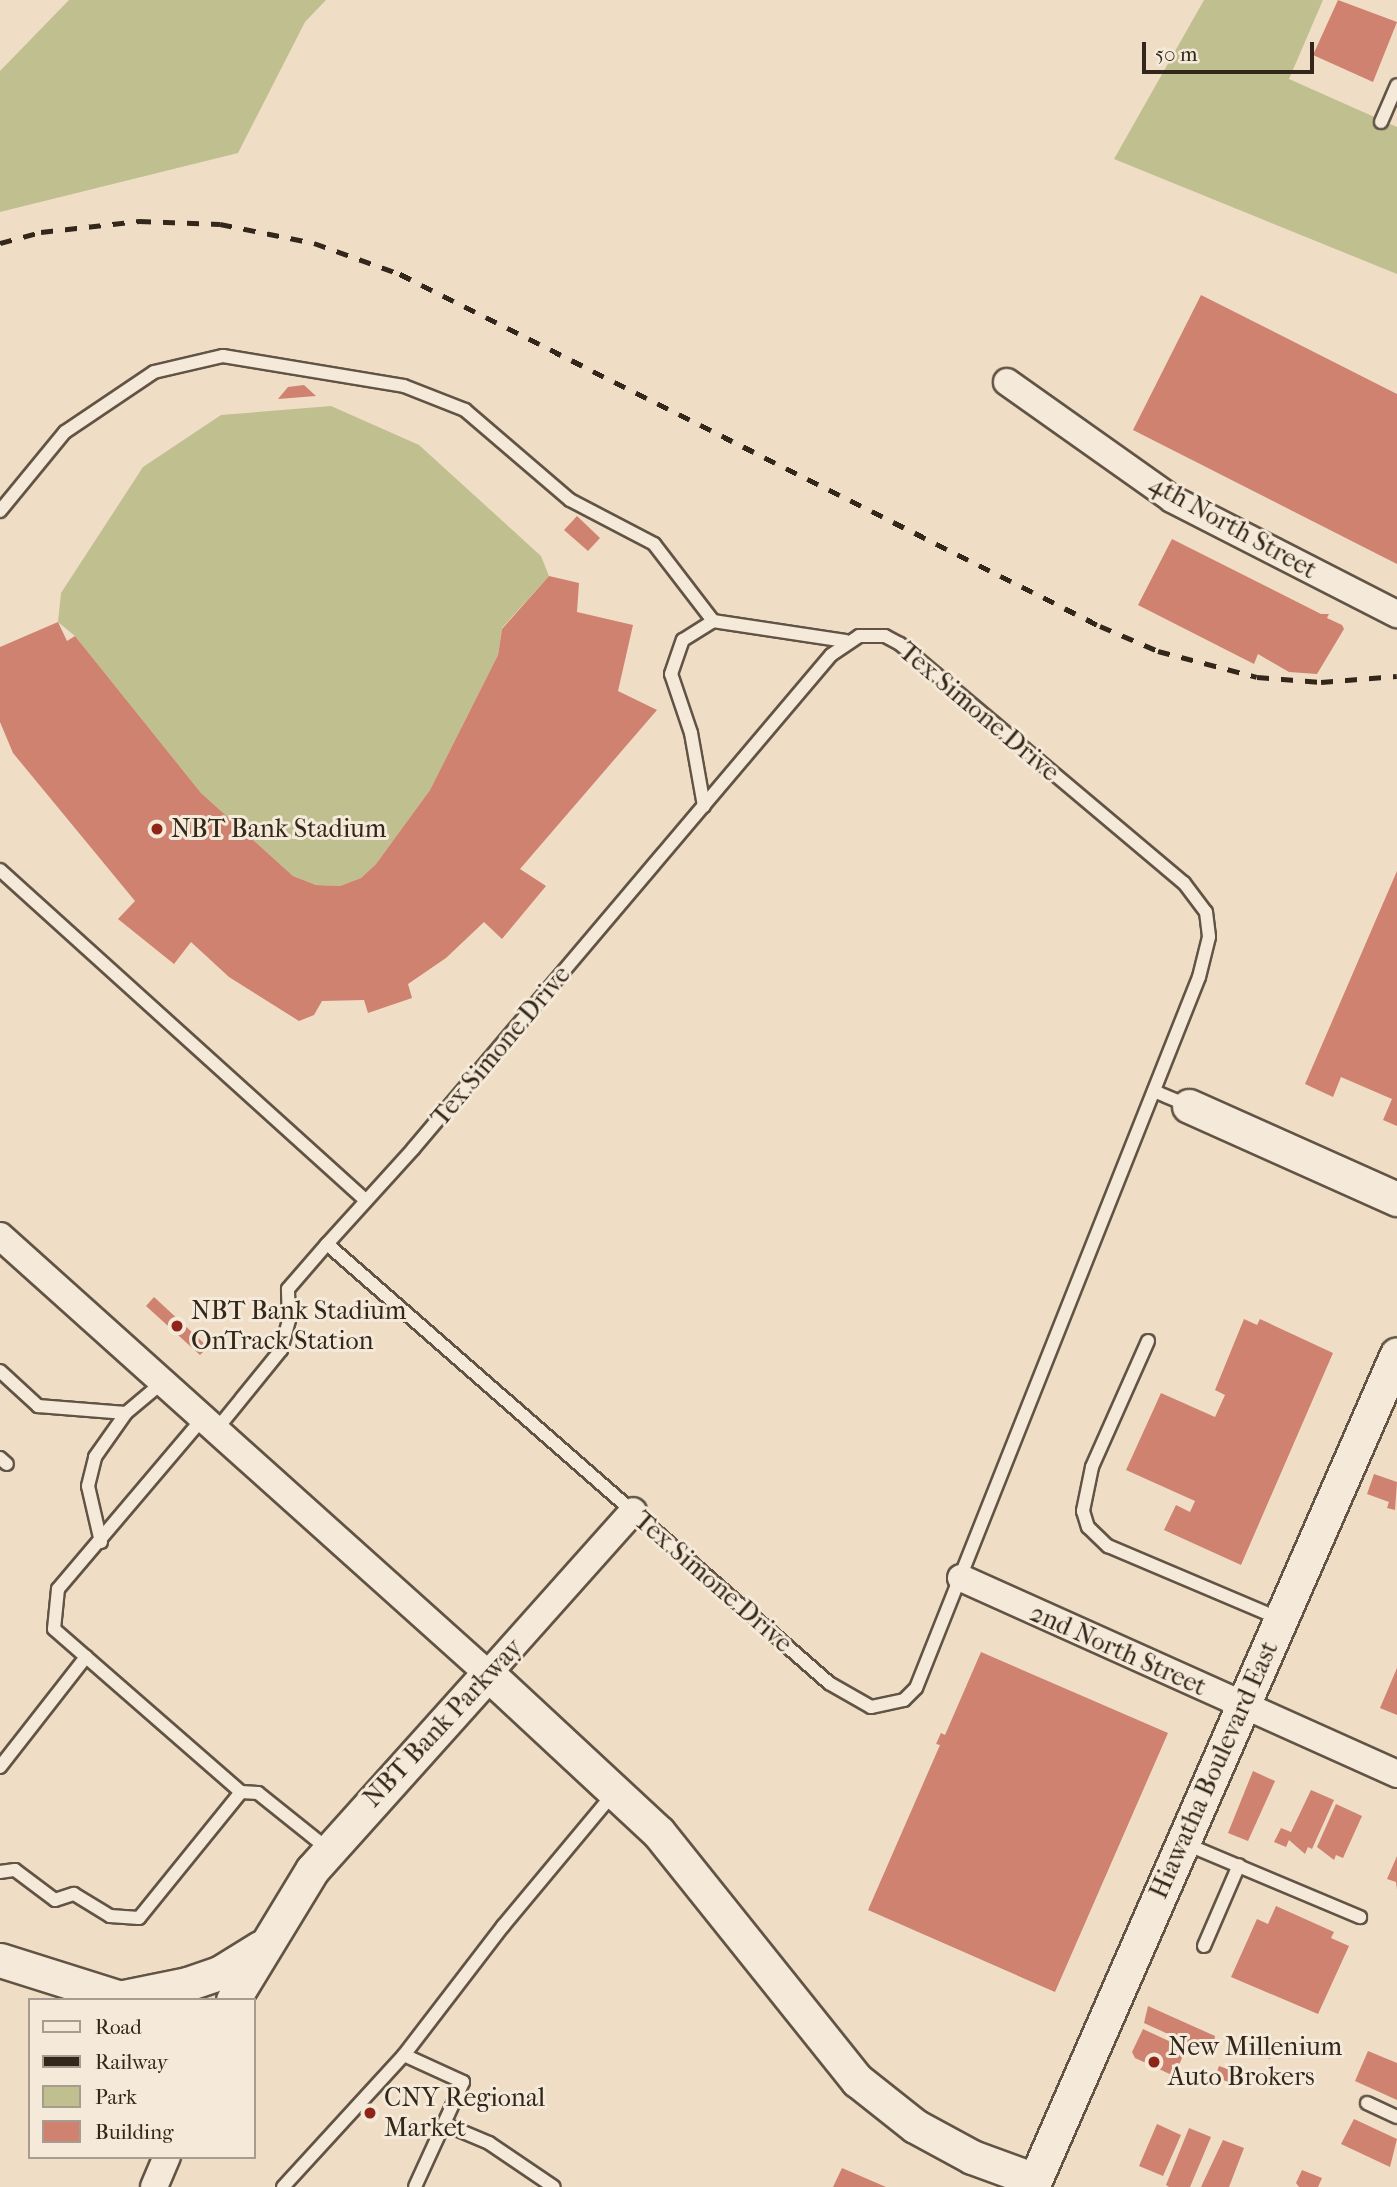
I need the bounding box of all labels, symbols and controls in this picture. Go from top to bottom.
scale bar [1145,28,1316,72]
text: 50 m [1155,42,1198,66]
street label: 4th North Street [1144,468,1322,586]
street label: Tex Simone Drive [893,636,1065,788]
place label: NBT Bank Stadium [171,813,386,845]
marker: NBT Bank Stadium [149,821,165,837]
street label: Tex Simone Drive [425,960,577,1132]
place label: NBT Bank Stadium OnTrack Station [191,1295,406,1356]
marker: NBT Bank Stadium OnTrack Station [169,1318,185,1334]
street label: Tex Simone Drive [627,1505,799,1659]
street label: 2nd North Street [1025,1597,1211,1703]
street label: NBT Bank Parkway [357,1632,529,1814]
street label: Hiawatha Boulevard East [1143,1636,1285,1904]
legend [28,1998,256,2159]
text: Road [95,2015,142,2039]
place label: New Millenium Auto Brokers [1168,2031,1342,2092]
text: Railway [95,2050,168,2074]
marker: New Millenium Auto Brokers [1146,2054,1162,2070]
place label: CNY Regional Market [384,2082,545,2144]
text: Park [95,2085,137,2109]
marker: CNY Regional Market [362,2105,378,2121]
text: Building [95,2120,173,2144]

